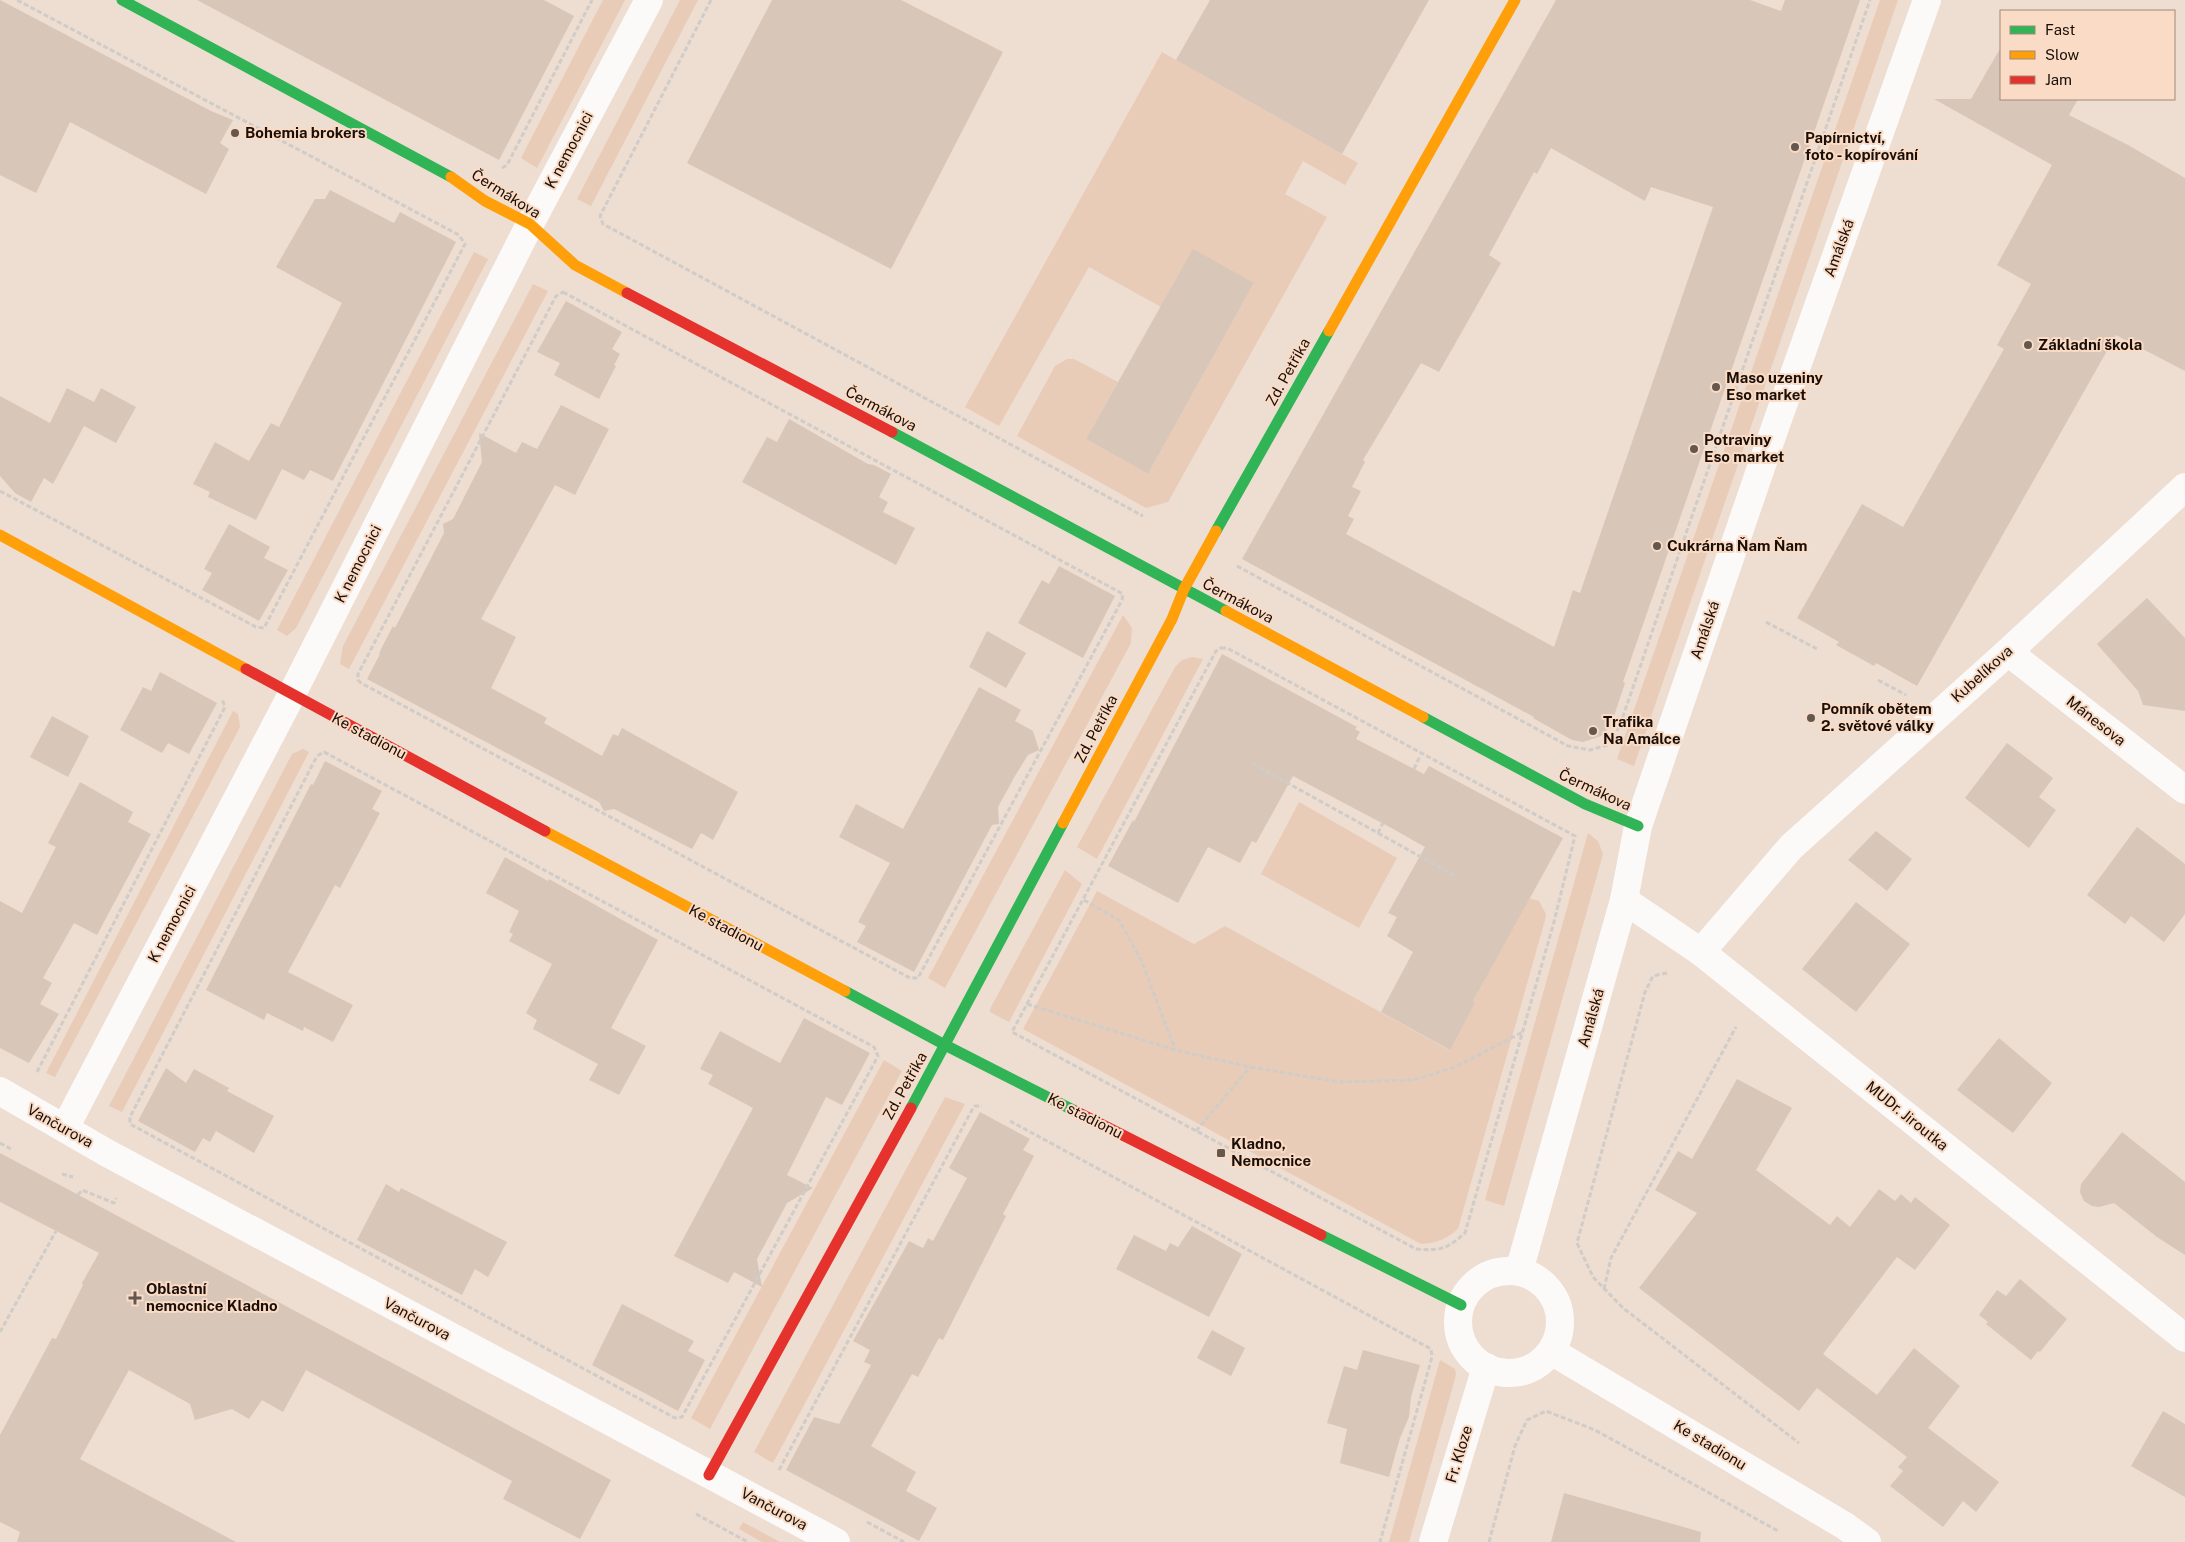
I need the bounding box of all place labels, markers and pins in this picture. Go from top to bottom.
place label: Bohemia brokers [245,124,366,141]
marker: Bohemia brokers [229,127,241,139]
place label: Papírnictví, foto - kopírování [1805,129,1919,163]
marker: Papírnictví, foto - kopírování [1789,141,1801,153]
place label: Základní škola [2038,336,2142,353]
marker: Základní škola [2022,339,2034,351]
place label: Maso uzeniny Eso market [1726,369,1824,403]
marker: Maso uzeniny Eso market [1710,381,1722,393]
place label: Potraviny Eso market [1704,431,1784,465]
marker: Potraviny Eso market [1688,443,1700,455]
place label: Cukrárna Ňam Ňam [1667,537,1808,554]
marker: Cukrárna Ňam Ňam [1651,540,1663,552]
place label: Pomník obětem 2. světové války [1821,700,1934,734]
marker: Pomník obětem 2. světové války [1805,712,1817,724]
place label: Trafika Na Amálce [1603,713,1681,747]
marker: Trafika Na Amálce [1587,725,1599,737]
place label: Kladno, Nemocnice [1231,1135,1311,1169]
marker: Kladno, Nemocnice [1215,1147,1227,1159]
place label: Oblastní nemocnice Kladno [146,1280,278,1314]
marker: Oblastní nemocnice Kladno [128,1291,142,1305]

